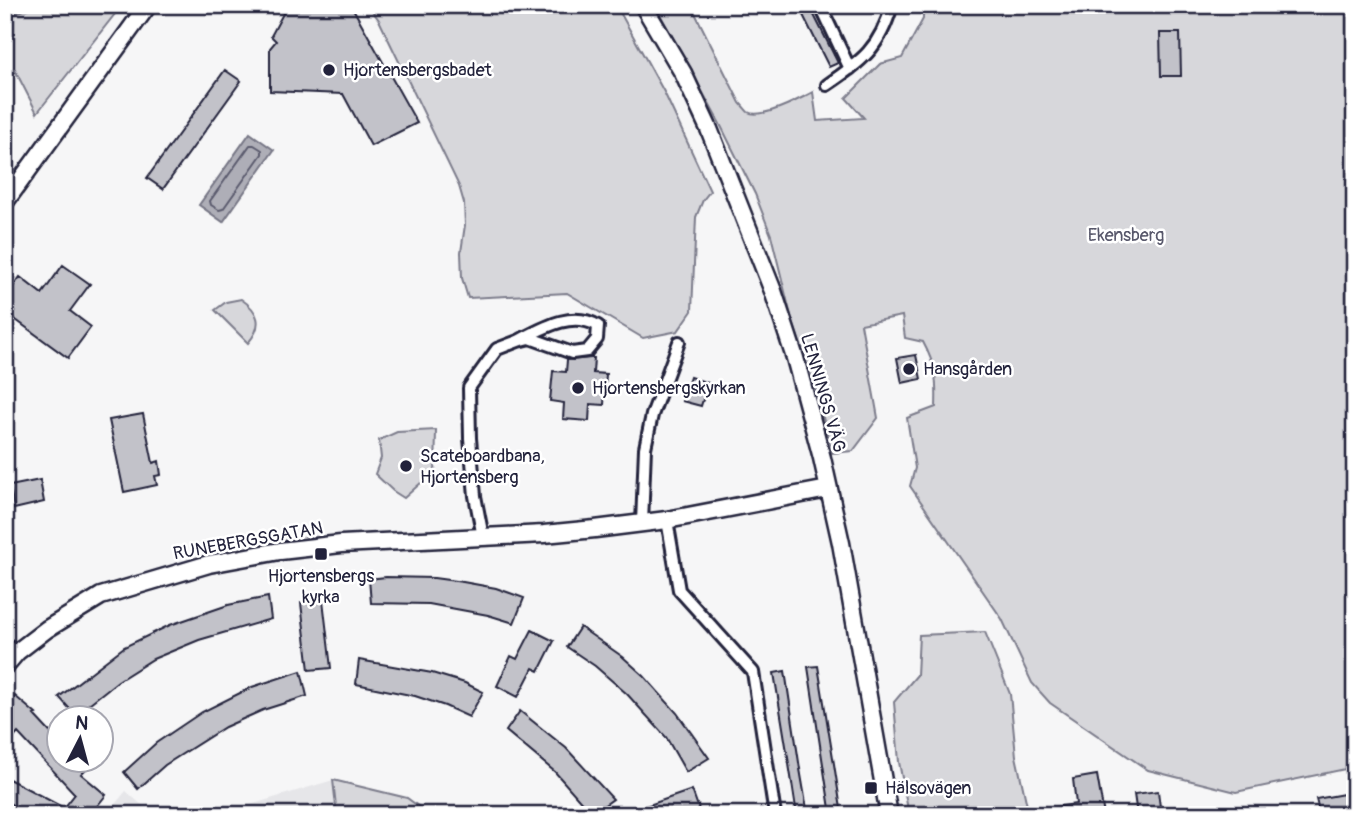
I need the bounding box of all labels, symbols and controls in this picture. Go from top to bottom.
place label: Hjortensbergsbadet [343,59,493,82]
marker: Hjortensbergsbadet [321,62,337,78]
park label: Ekensberg [1088,224,1164,247]
street label: LENNINGS VÄG [795,331,851,455]
place label: Hansgården [923,358,1012,381]
marker: Hansgården [901,361,917,377]
place label: Hjortensbergskyrkan [592,377,746,400]
marker: Hjortensbergskyrkan [570,380,586,396]
place label: Scateboardbana, Hjortensberg [420,445,545,489]
marker: Scateboardbana, Hjortensberg [398,458,414,474]
street label: RUNEBERGSGATAN [171,516,325,566]
marker: Hjortensbergs kyrka [313,546,329,562]
place label: Hjortensbergs kyrka [268,565,374,609]
north arrow [46,704,116,774]
text: N [74,710,89,736]
place label: Hälsovägen [885,777,971,800]
marker: Hälsovägen [863,780,879,796]

